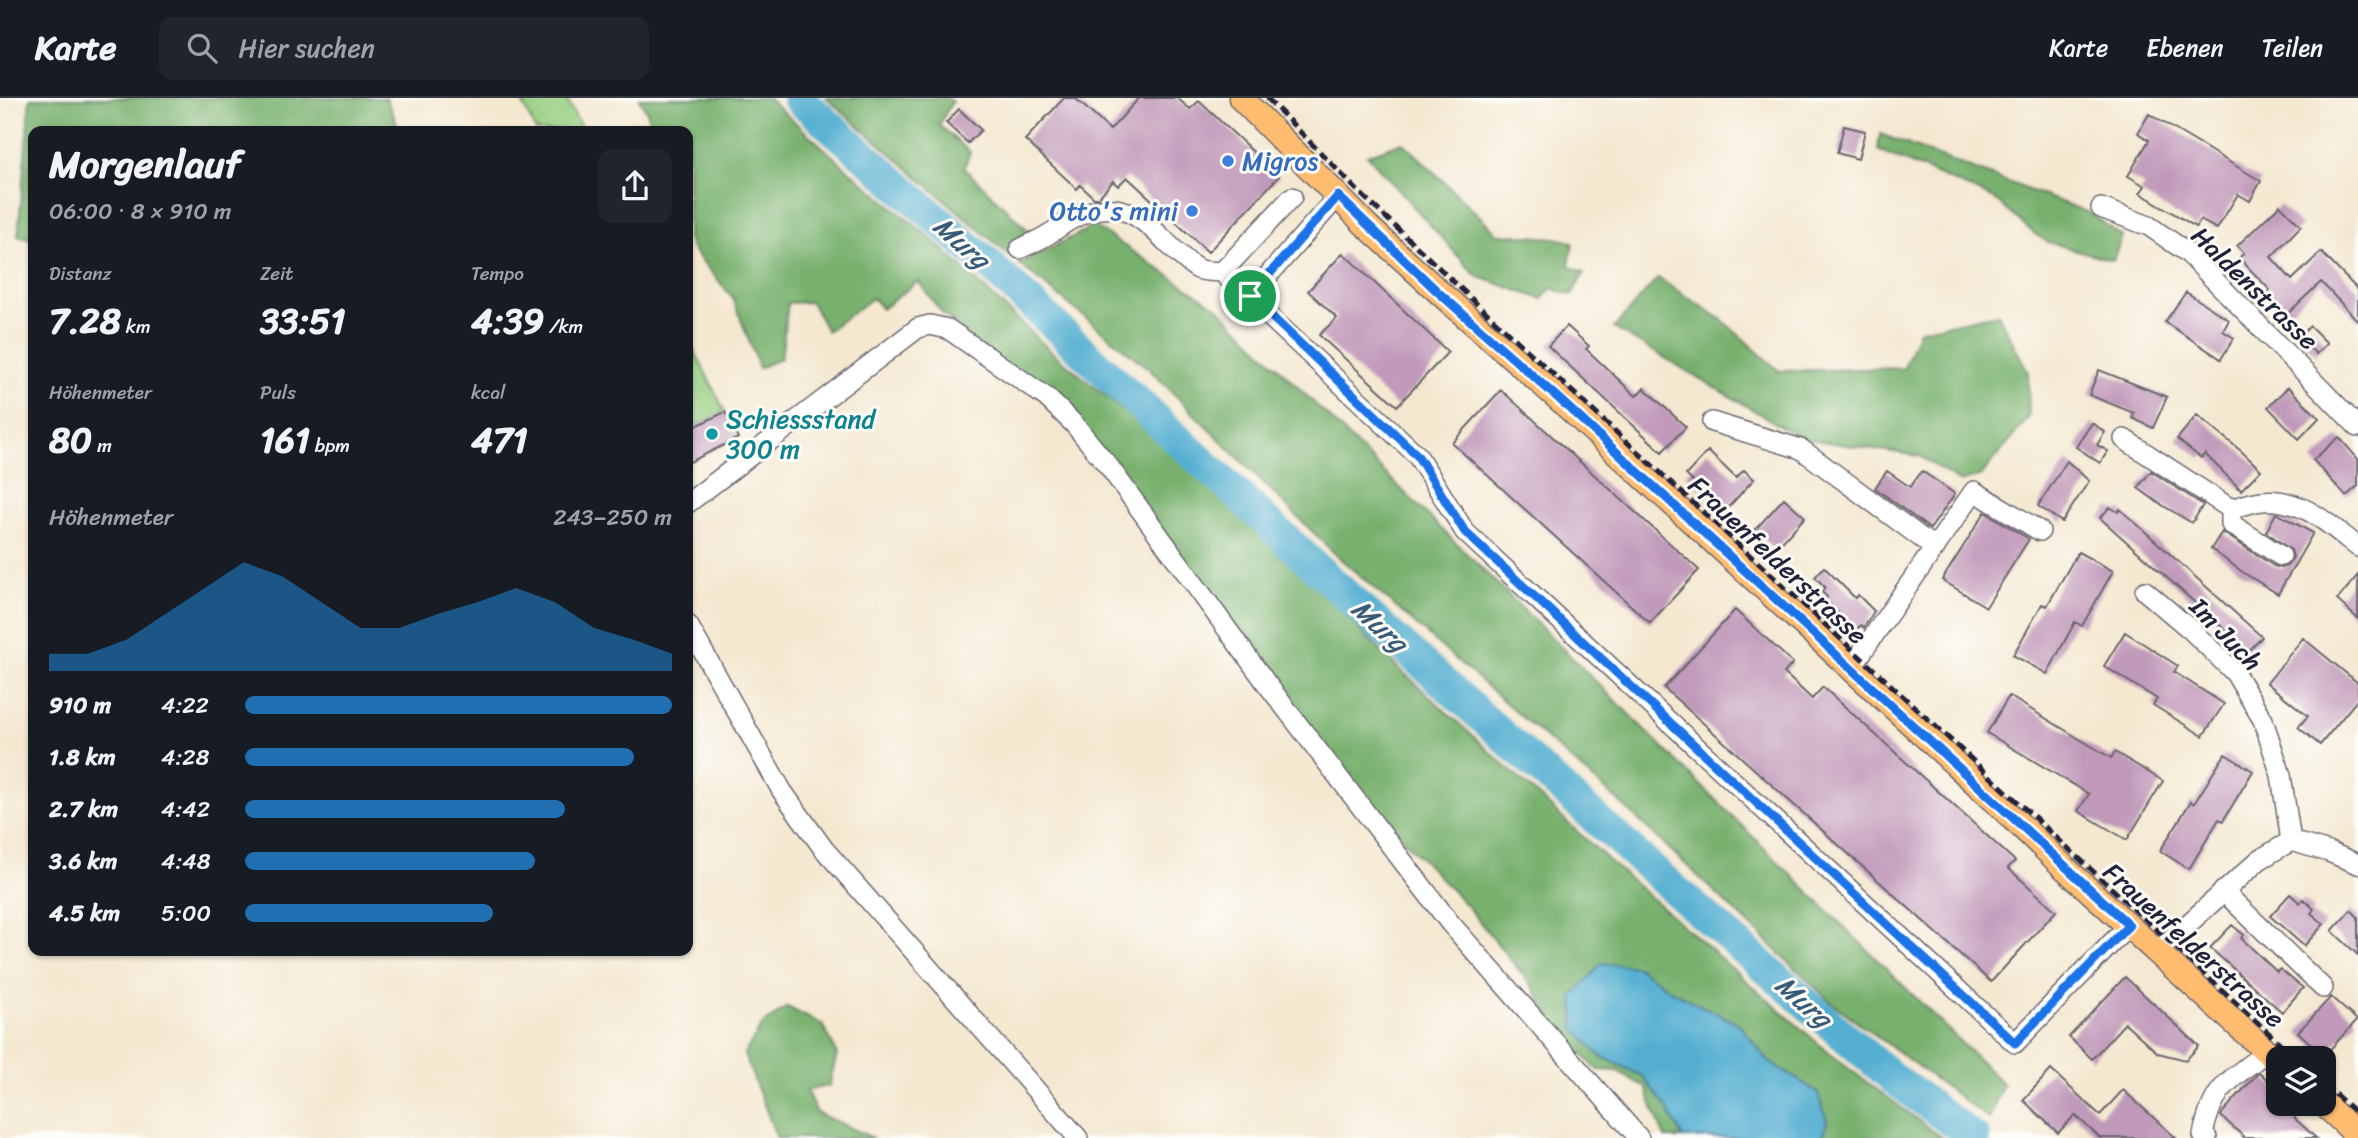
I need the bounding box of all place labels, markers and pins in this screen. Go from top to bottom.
place label: Migros [1242,138,1318,184]
marker: Migros [1220,153,1236,169]
place label: Otto's mini [1050,188,1179,234]
marker: Otto's mini [1184,203,1200,219]
pin [1220,266,1280,326]
place label: Schiessstand 300 m [726,396,878,472]
marker: Schiessstand 300 m [704,426,720,442]

